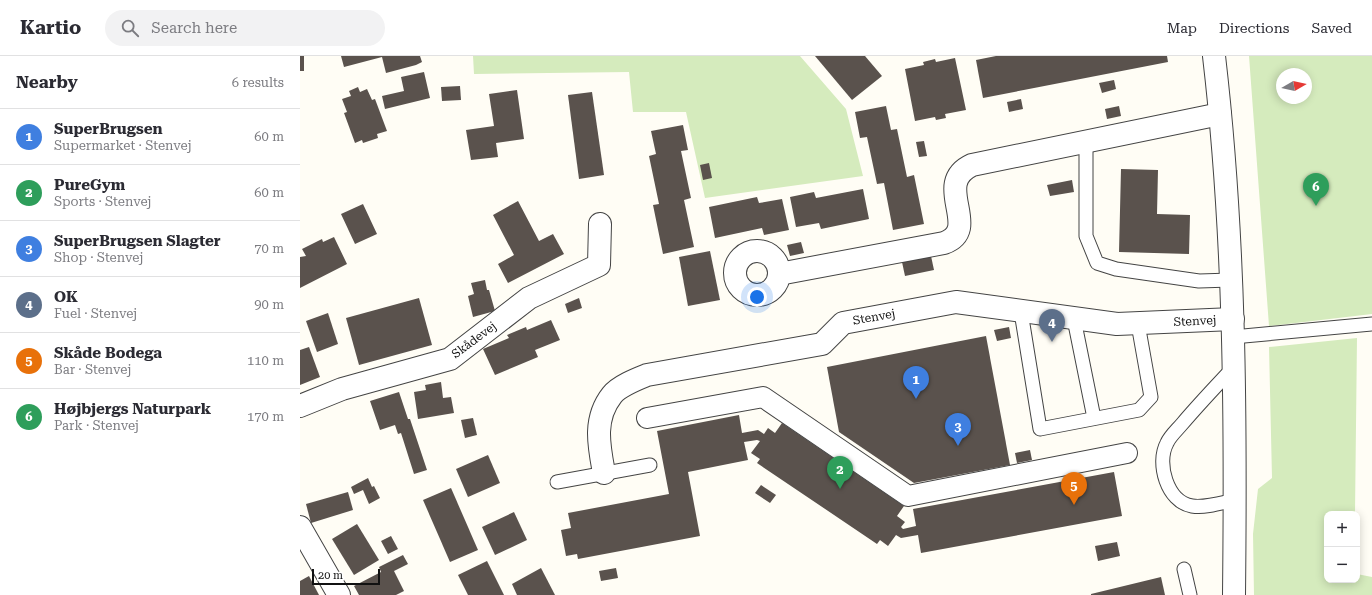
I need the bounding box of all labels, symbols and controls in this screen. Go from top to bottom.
search box [105,10,385,46]
text: Kartio [20,16,81,39]
icon: search [119,17,141,39]
text: Search here [151,19,237,37]
text: Map [1167,20,1197,36]
text: Directions [1219,20,1289,36]
text: Saved [1311,20,1352,36]
north arrow [1276,68,1312,104]
text: Nearby [16,72,78,92]
text: 6 results [232,75,284,90]
text: SuperBrugsen [54,120,163,138]
text: 1 [25,129,33,144]
text: 60 m [254,129,284,144]
text: Supermarket · Stenvej [54,138,192,153]
pin: 6 [1303,173,1329,206]
text: PureGym [54,176,125,194]
text: 2 [25,185,33,200]
text: 60 m [254,185,284,200]
text: Sports · Stenvej [54,194,151,209]
text: SuperBrugsen Slagter [54,232,221,250]
text: 3 [25,241,33,256]
text: 70 m [254,241,284,256]
text: Shop · Stenvej [54,250,143,265]
your location [747,287,767,307]
text: OK [54,288,78,306]
text: 4 [25,297,33,312]
text: 90 m [254,297,284,312]
text: Fuel · Stenvej [54,306,137,321]
street label: Stenvej [852,306,896,328]
pin: 4 [1039,309,1065,342]
street label: Stenvej [1173,313,1217,329]
street label: Skådevej [449,319,499,361]
text: Skåde Bodega [54,344,162,362]
text: 5 [25,353,33,368]
text: 110 m [247,353,284,368]
text: Bar · Stenvej [54,362,131,377]
pin: 1 [903,366,929,399]
text: Højbjergs Naturpark [54,400,211,418]
text: 6 [25,409,33,424]
text: 170 m [247,409,284,424]
pin: 3 [945,413,971,446]
text: Park · Stenvej [54,418,139,433]
pin: 2 [827,456,853,489]
pin: 5 [1061,472,1087,505]
map controls [1324,511,1360,583]
button: + [1324,511,1360,547]
button: − [1324,547,1360,583]
scale bar [312,567,380,586]
text: 20 m [318,569,343,582]

